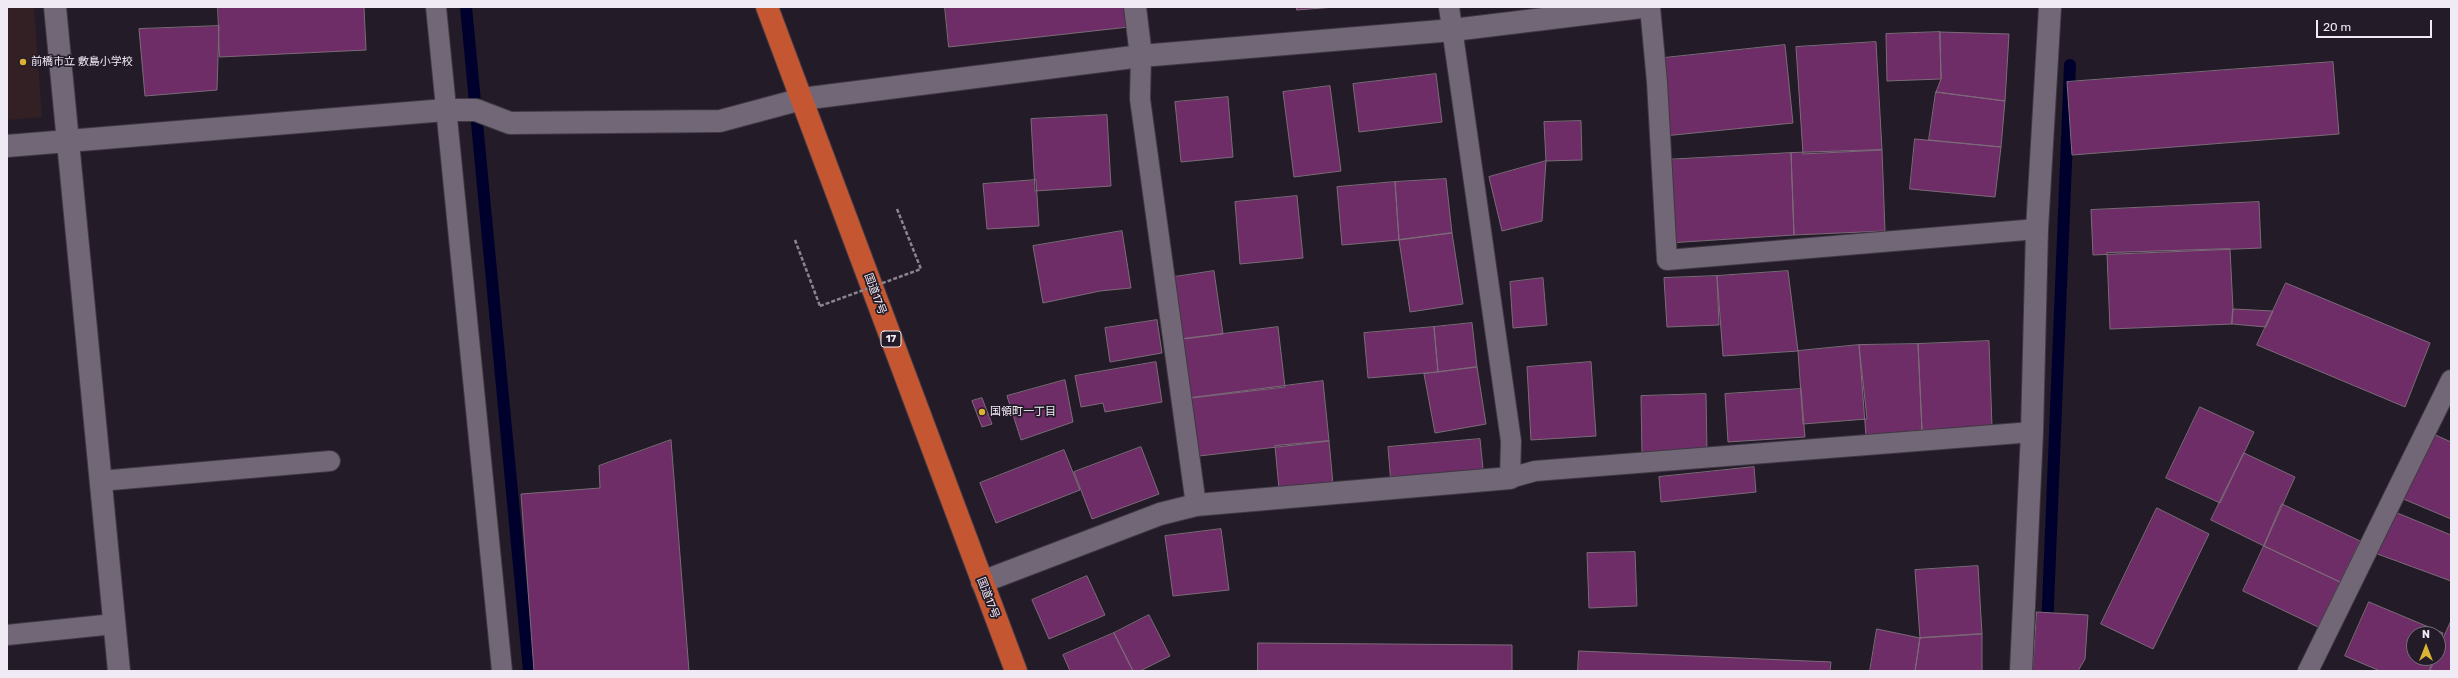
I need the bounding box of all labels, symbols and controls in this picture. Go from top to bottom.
scale bar [2318,12,2434,38]
text: 20 m [2323,20,2351,34]
place label: 前橋市立 敷島小学校 [31,55,133,69]
marker: 前橋市立 敷島小学校 [18,57,28,67]
street label: 国道17号 [861,271,889,317]
road number: 17 [881,331,901,347]
place label: 国領町一丁目 [990,405,1056,419]
marker: 国領町一丁目 [977,407,987,417]
street label: 国道17号 [974,575,1002,621]
north arrow [2406,626,2446,666]
text: N [2422,628,2430,641]

